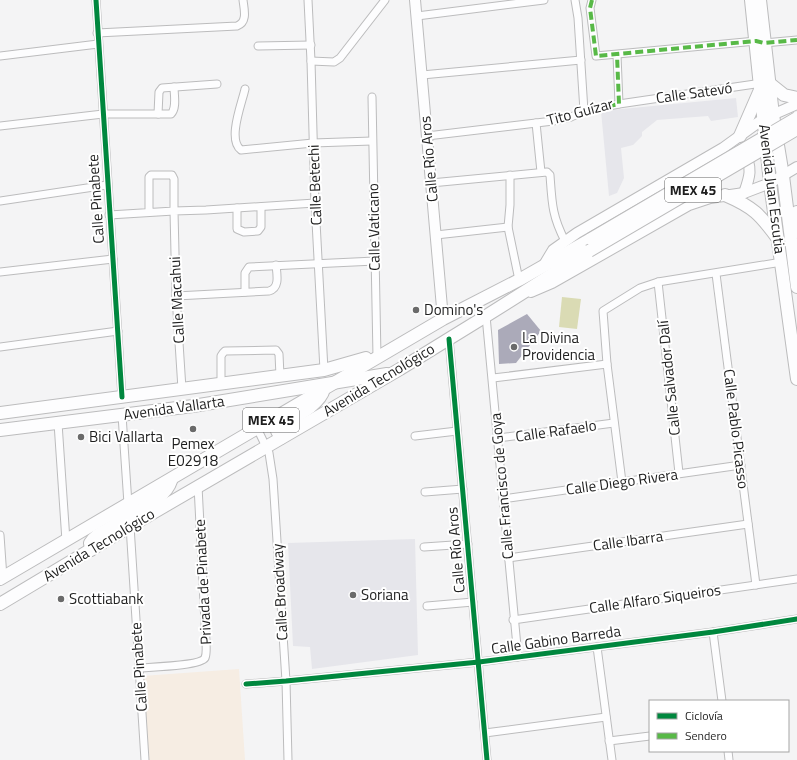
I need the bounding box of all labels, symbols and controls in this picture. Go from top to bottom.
street label: Calle Satevó [654,76,734,109]
street label: Tito Guízar [544,92,616,131]
street label: Calle Río Aros [413,115,444,203]
street label: Avenida Juan Escutia [753,123,792,256]
street label: Calle Betechi [302,144,327,226]
street label: Calle Pinabete [81,154,110,244]
road number: MEX 45 [665,178,721,202]
street label: Calle Vaticano [361,183,386,271]
street label: Calle Macahui [163,256,190,344]
place label: Domino's [424,298,483,321]
marker: Domino's [411,305,421,315]
street label: Calle Salvador Dalí [651,318,686,437]
place label: La Divina Providencia [522,326,596,366]
street label: Avenida Tecnológico [318,337,439,422]
marker: La Divina Providencia [509,342,519,352]
street label: Calle Pablo Picasso [718,368,755,490]
street label: Avenida Vallarta [122,389,226,426]
road number: MEX 45 [243,408,299,432]
street label: Calle Francisco de Goya [484,411,519,560]
street label: Calle Rafaelo [514,413,598,448]
marker: Pemex E02918 [188,424,198,434]
place label: Bici Vallarta [89,425,163,448]
marker: Bici Vallarta [76,432,86,442]
place label: Pemex E02918 [168,432,218,472]
street label: Calle Diego Rivera [564,462,680,501]
street label: Avenida Tecnológico [38,502,159,587]
street label: Calle Río Aros [440,506,471,594]
street label: Privada de Pinabete [188,519,217,645]
street label: Calle Ibarra [591,524,665,557]
street label: Calle Broadway [265,543,294,641]
street label: Calle Alfaro Siqueiros [588,578,722,619]
place label: Soriana [361,583,409,606]
place label: Scottiabank [69,587,143,610]
marker: Soriana [348,590,358,600]
marker: Scottiabank [56,594,66,604]
street label: Calle Gabino Barreda [490,619,623,660]
street label: Calle Pinabete [124,622,153,712]
legend [649,700,789,752]
text: Ciclovía [685,706,723,725]
text: Sendero [685,726,727,745]

